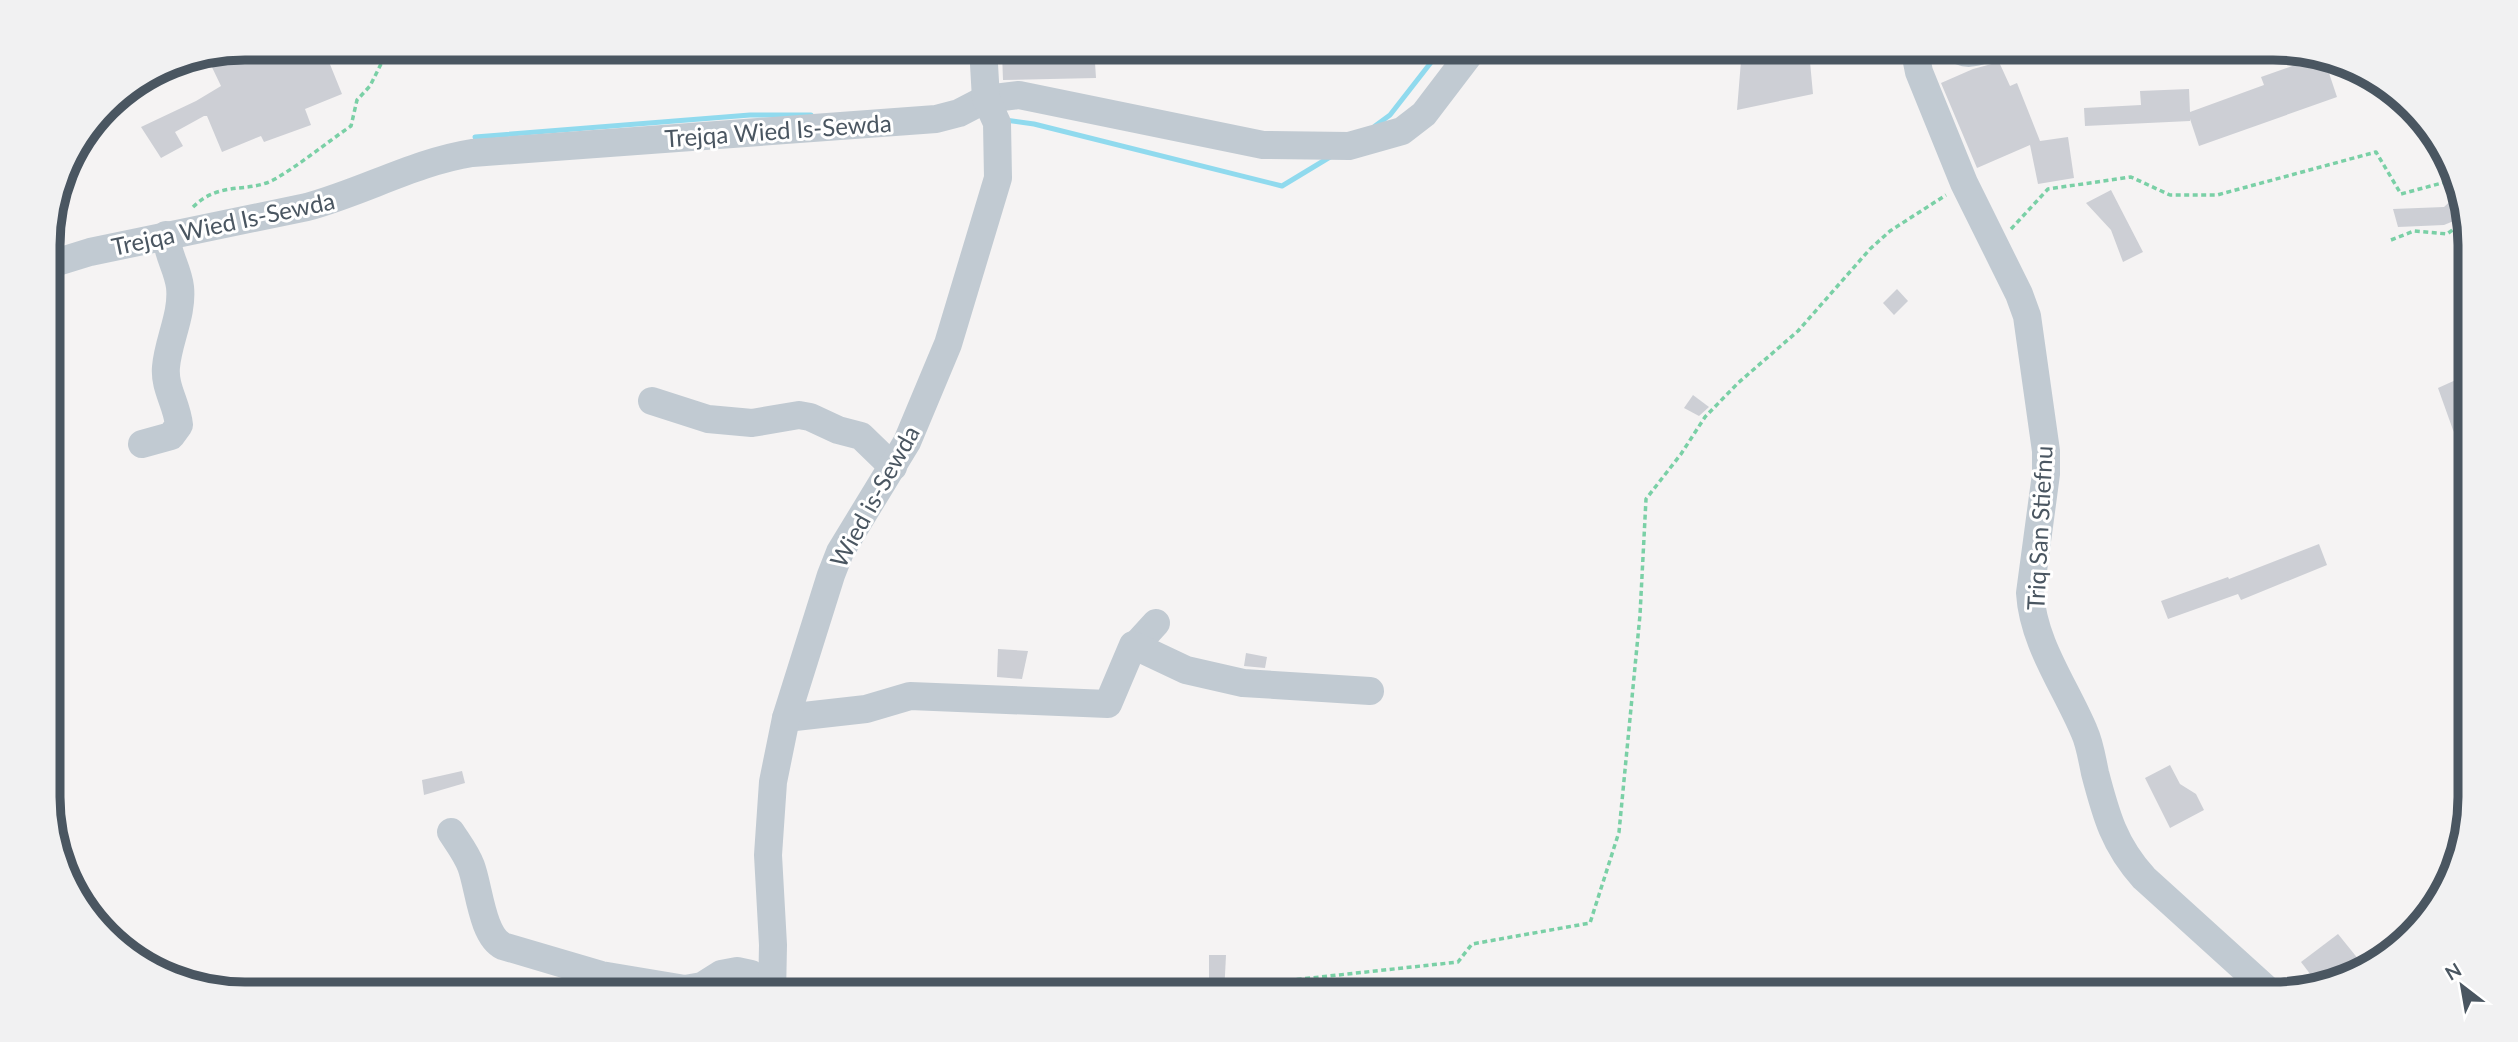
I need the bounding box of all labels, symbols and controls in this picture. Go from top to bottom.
street label: Trejqa Wied Is-Sewda [664,108,892,152]
street label: Trejqa Wied Is-Sewda [109,185,337,261]
street label: Wied is-Sewda [823,420,925,572]
street label: Triq San Stiefnu [2020,445,2058,611]
north arrow [2427,951,2497,1021]
text: N [2441,957,2465,985]

